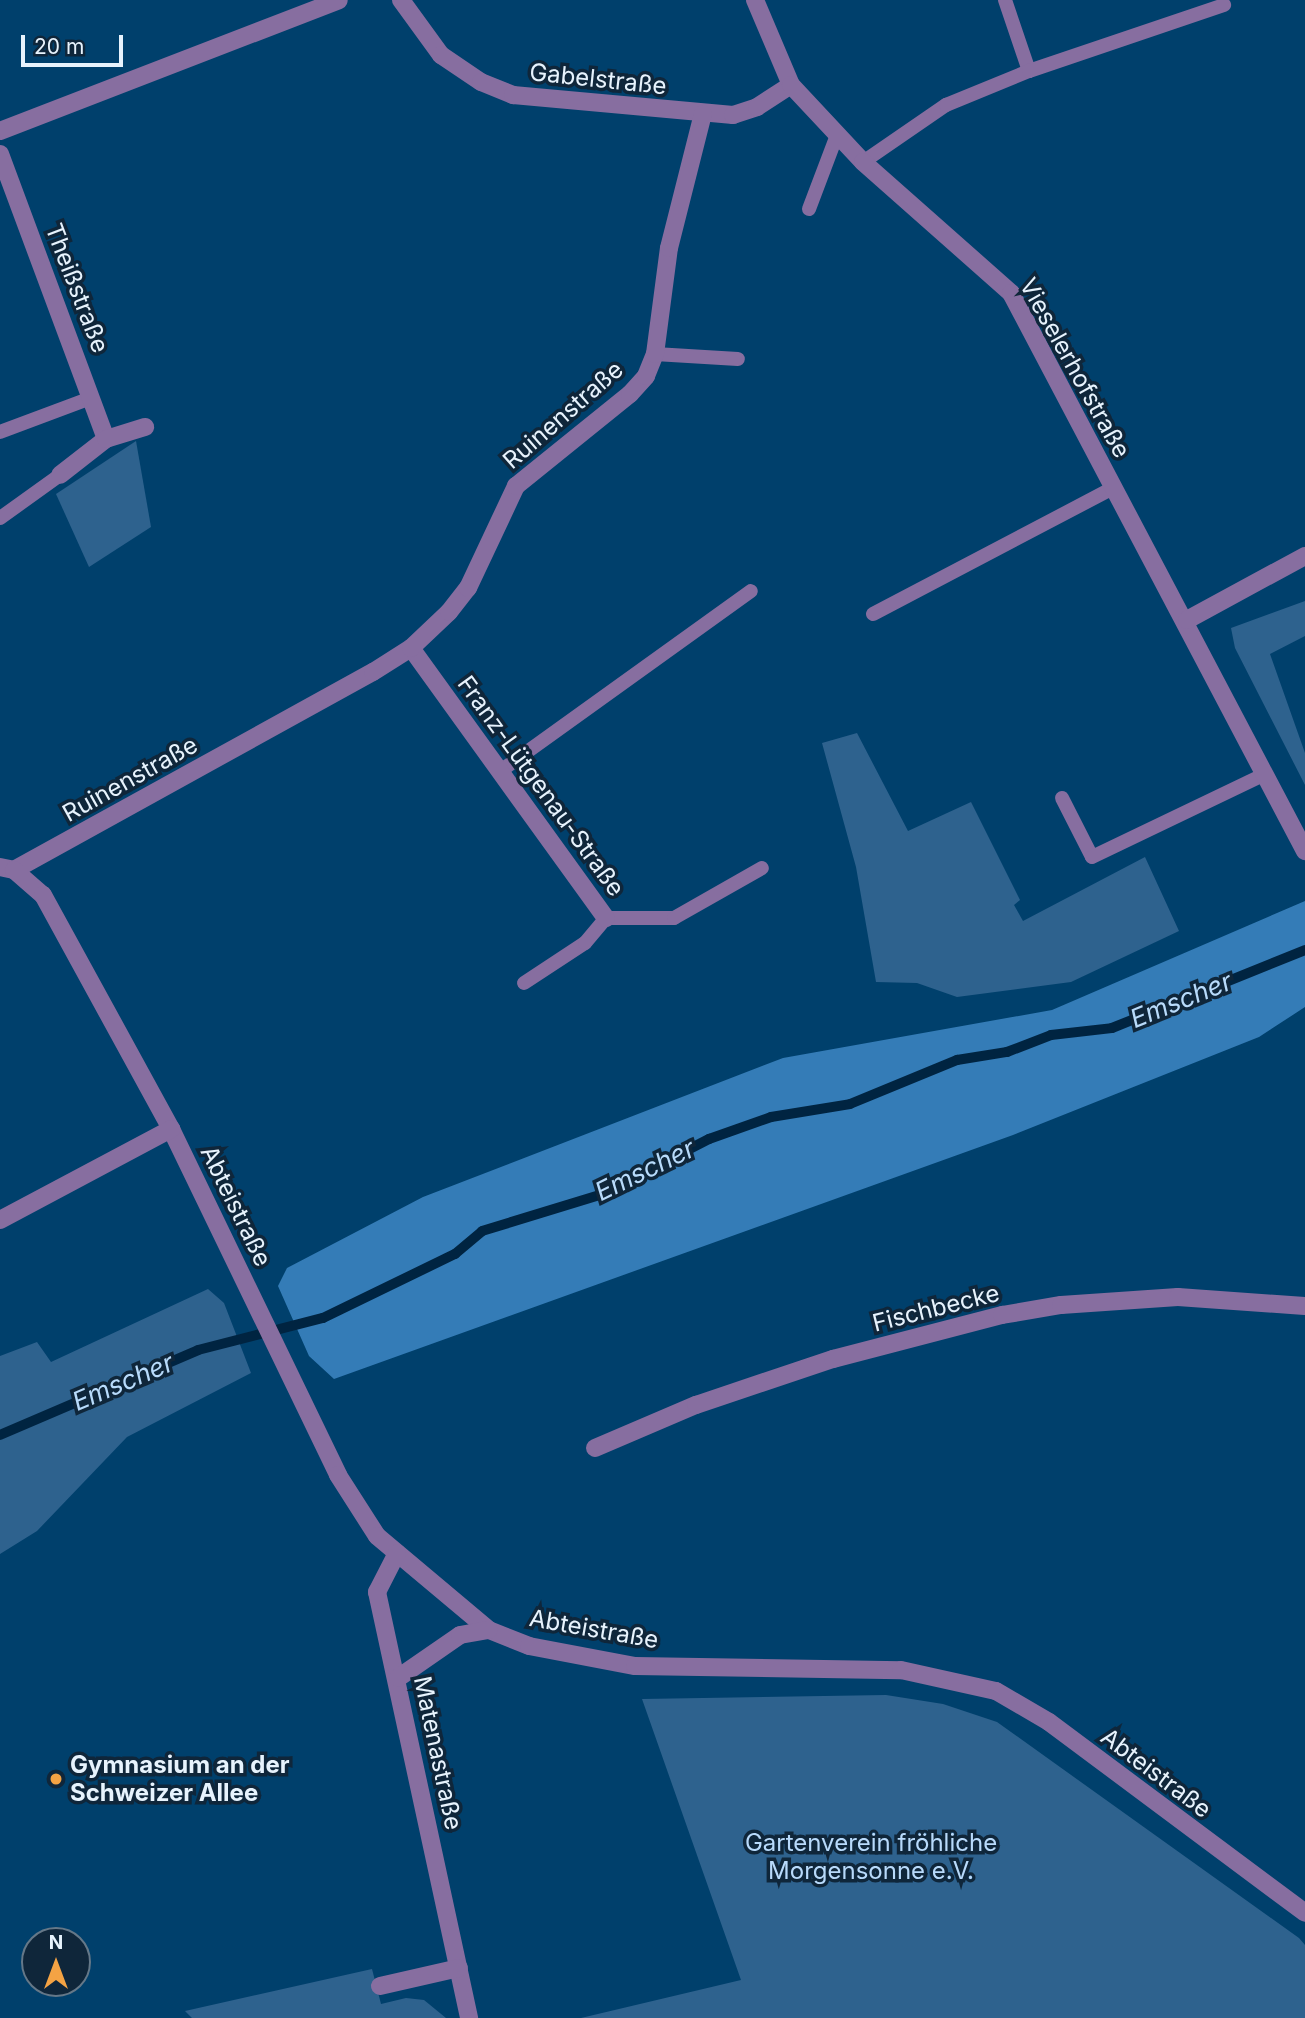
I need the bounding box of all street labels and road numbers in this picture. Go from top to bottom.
street label: Gabelstraße [528,57,668,101]
street label: Theißstraße [39,219,115,357]
street label: Vieselerhofstraße [1014,273,1136,463]
street label: Ruinenstraße [497,355,629,475]
street label: Franz-Lütgenau-Straße [451,670,631,902]
street label: Ruinenstraße [58,730,202,828]
street label: Abteistraße [194,1141,278,1271]
street label: Fischbecke [870,1278,1002,1338]
street label: Abteistraße [527,1603,661,1655]
street label: Matenastraße [408,1674,468,1832]
street label: Abteistraße [1095,1722,1217,1824]

